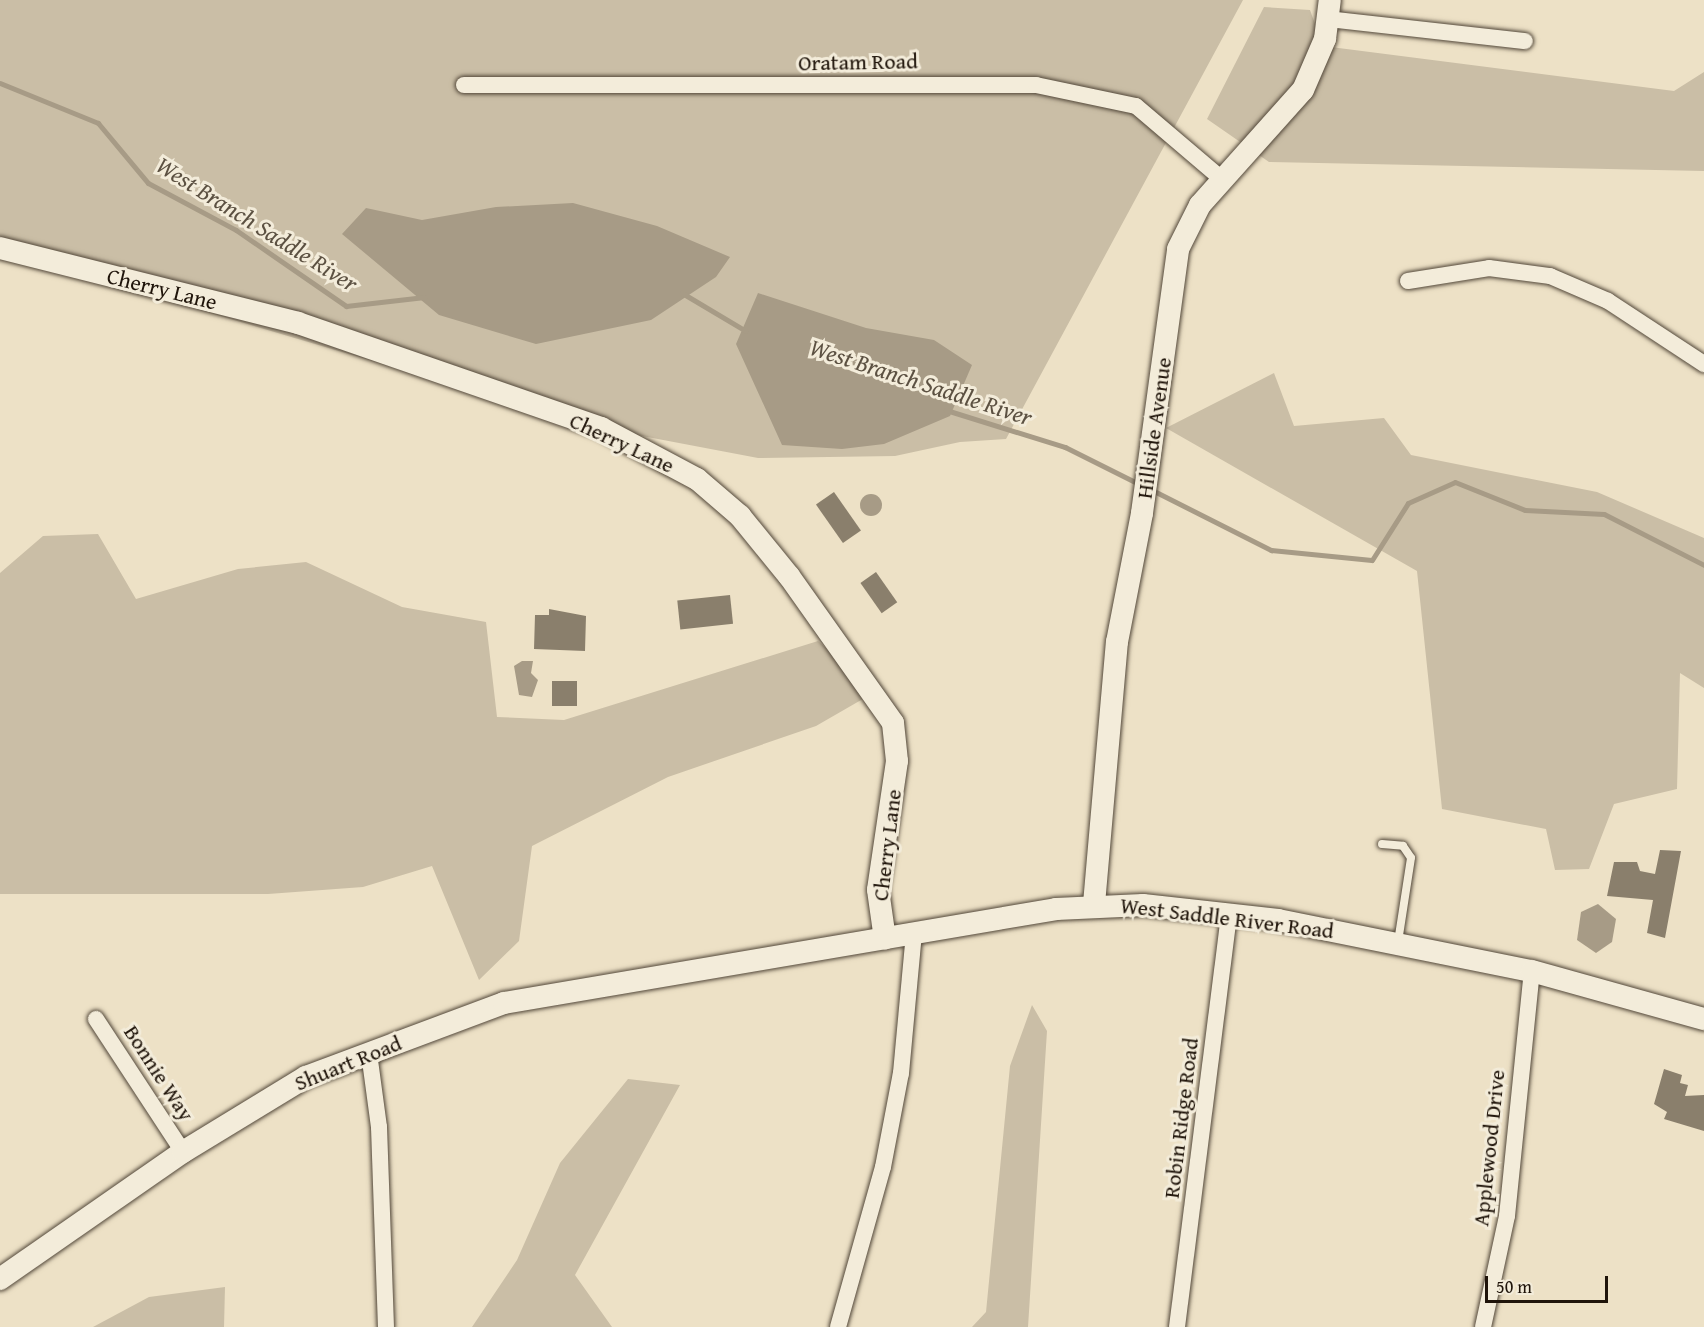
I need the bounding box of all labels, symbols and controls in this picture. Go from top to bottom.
street label: Oratam Road [798,48,918,76]
water label: West Branch Saddle River [151,150,363,298]
street label: Cherry Lane [104,263,220,315]
water label: West Branch Saddle River [806,332,1036,432]
street label: Hillside Avenue [1131,356,1177,500]
street label: Cherry Lane [566,407,678,479]
street label: Cherry Lane [867,788,907,902]
street label: West Saddle River Road [1119,892,1335,944]
street label: Bonnie Way [118,1020,200,1126]
street label: Shuart Road [291,1030,405,1096]
street label: Robin Ridge Road [1158,1036,1204,1200]
street label: Applewood Drive [1468,1068,1510,1228]
scale bar [1488,1264,1611,1302]
text: 50 m [1496,1273,1532,1300]

